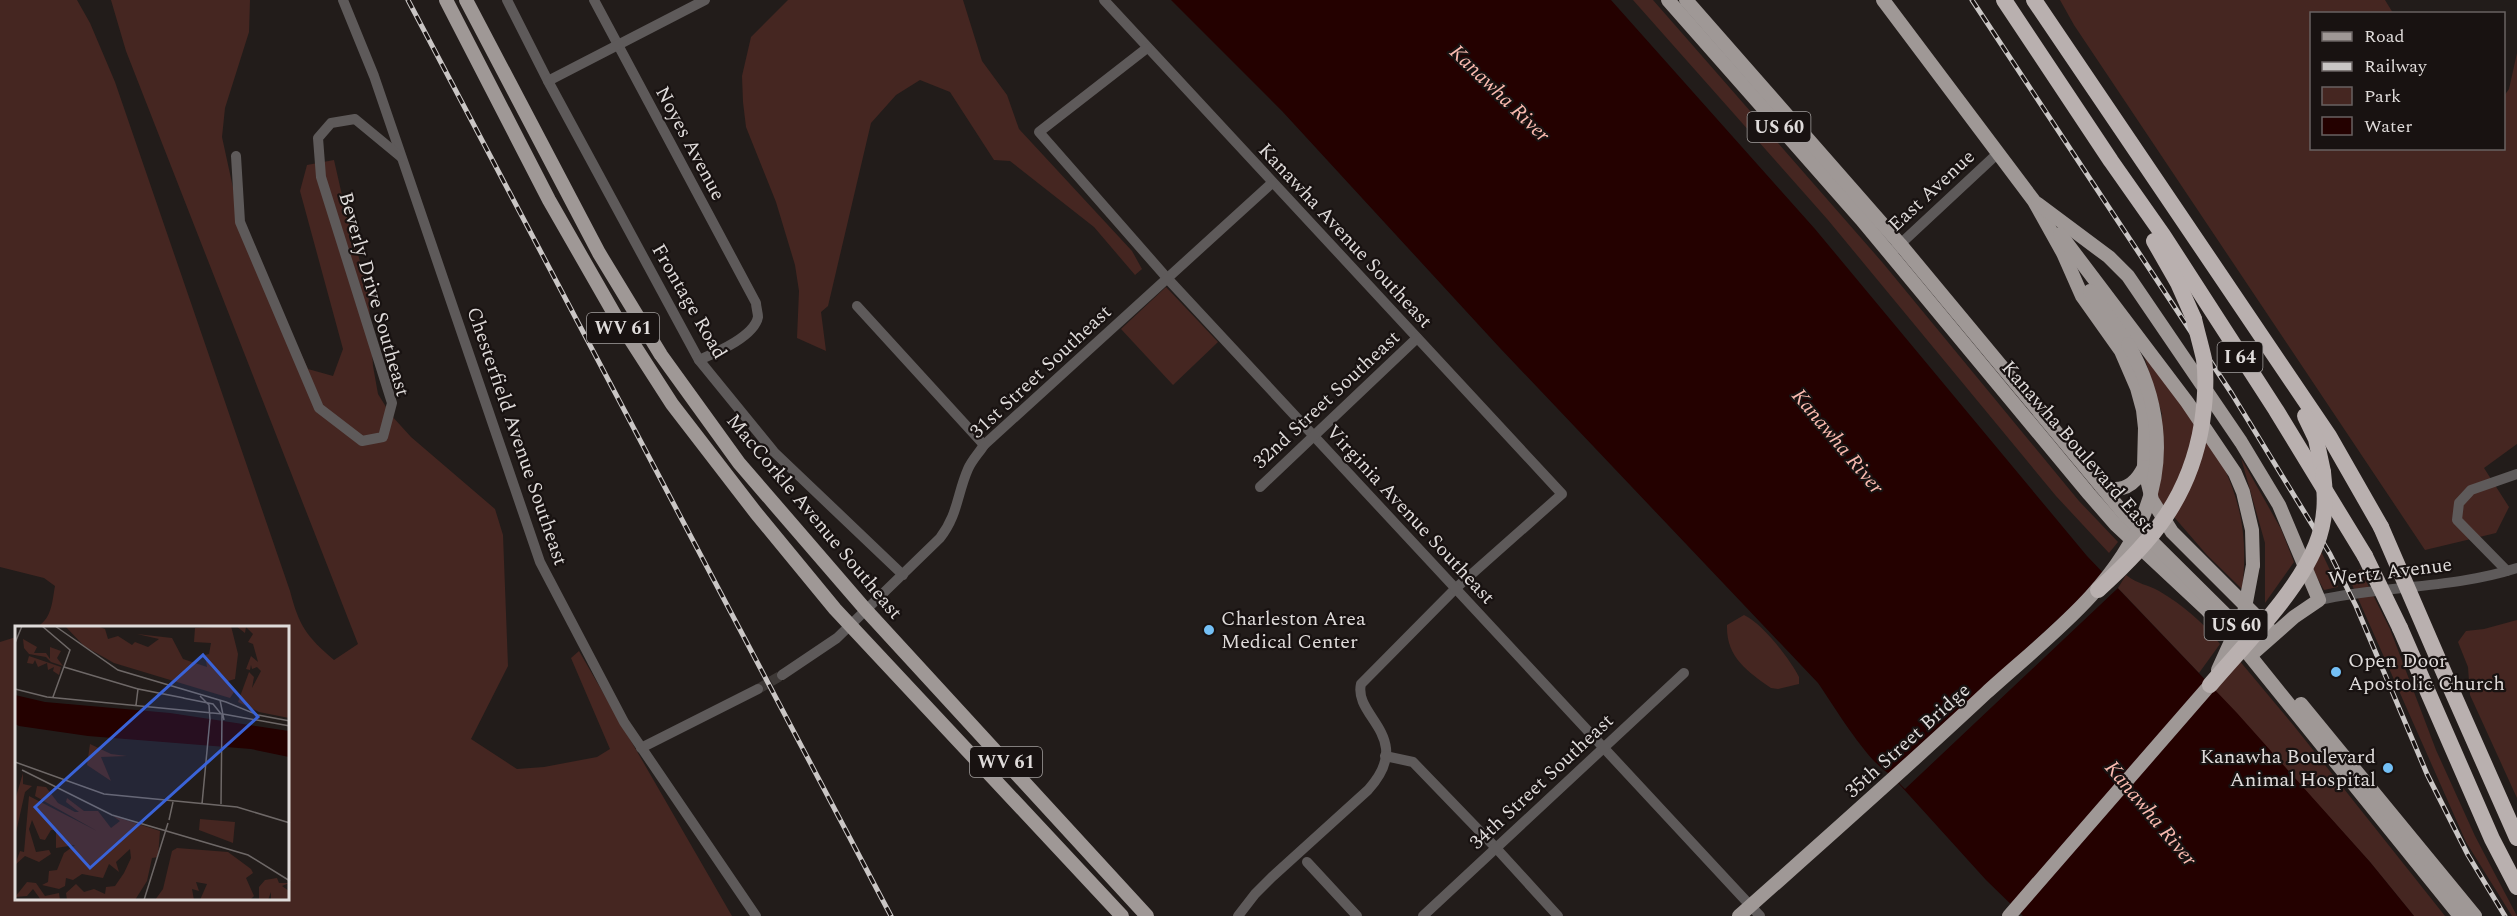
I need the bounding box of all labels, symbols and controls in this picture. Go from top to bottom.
legend [2310,12,2505,150]
text: Road [2364,23,2405,50]
water label: Kanawha River [1442,37,1558,151]
text: Railway [2364,53,2428,80]
street label: Noyes Avenue [647,81,733,206]
text: Park [2364,83,2401,110]
road number: US 60 [1748,112,1810,142]
text: Water [2364,113,2412,140]
street label: Kanawha Avenue Southeast [1251,136,1440,335]
street label: East Avenue [1881,142,1982,239]
street label: Beverly Drive Southeast [330,188,418,400]
street label: Frontage Road [644,238,734,365]
street label: 31st Street Southeast [963,298,1119,446]
street label: Chesterfield Avenue Southeast [459,303,575,570]
road number: WV 61 [587,313,659,343]
street label: 32nd Street Southeast [1246,323,1407,476]
road number: I 64 [2218,342,2262,372]
street label: Kanawha Boulevard East [1994,354,2160,539]
water label: Kanawha River [1783,382,1892,502]
street label: MacCorkle Avenue Southeast [719,407,910,626]
street label: Virginia Avenue Southeast [1319,418,1502,611]
street label: Wertz Avenue [2326,550,2454,594]
place label: Charleston Area Medical Center [1221,604,1366,657]
road number: US 60 [2204,610,2268,640]
marker: Charleston Area Medical Center [1202,623,1216,637]
inset map [15,626,290,901]
place label: Open Door Apostolic Church [2348,646,2505,699]
marker: Open Door Apostolic Church [2329,665,2343,679]
street label: 35th Street Bridge [1838,676,1977,805]
street label: 34th Street Southeast [1463,707,1621,857]
place label: Kanawha Boulevard Animal Hospital [2200,742,2376,795]
road number: WV 61 [970,747,1042,777]
water label: Kanawha River [2096,754,2205,874]
marker: Kanawha Boulevard Animal Hospital [2381,761,2395,775]

